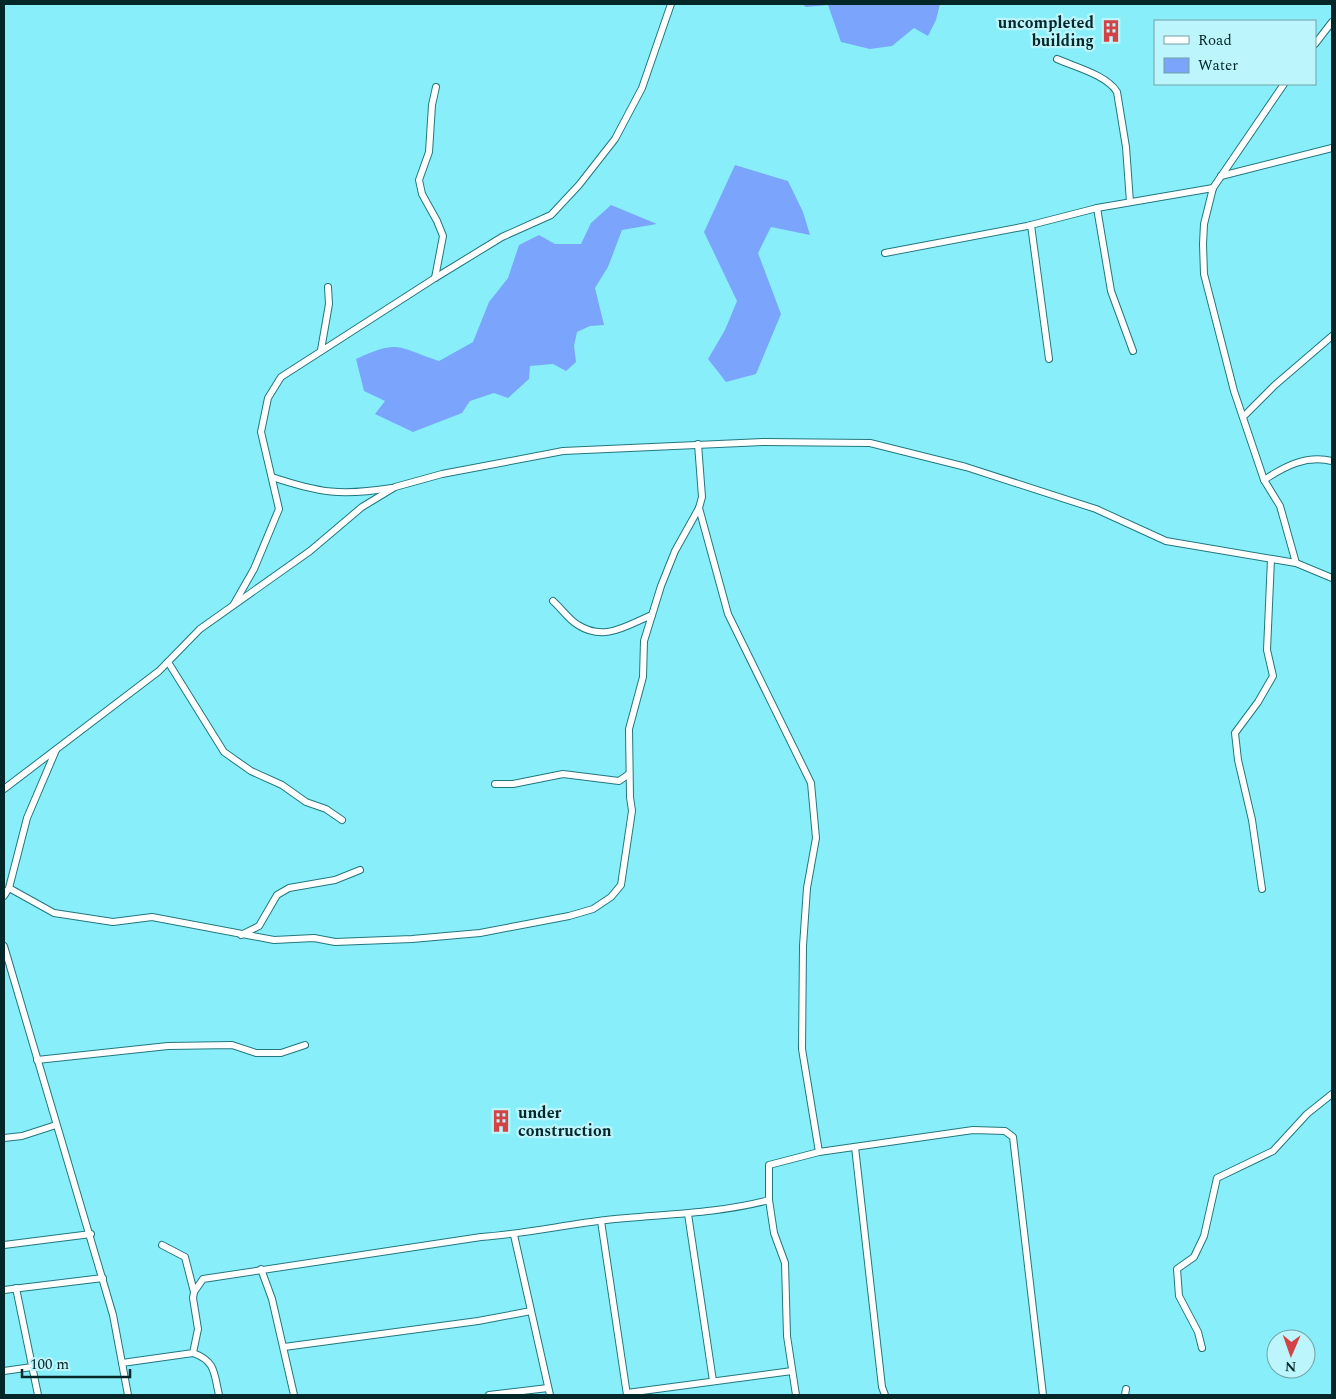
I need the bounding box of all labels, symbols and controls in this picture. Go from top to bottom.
place label: uncompleted building [998,11,1094,53]
building icon: uncompleted building [1098,18,1124,44]
legend [1154,20,1316,85]
text: Road [1198,29,1232,52]
text: Water [1198,54,1238,77]
place label: under construction [518,1101,612,1143]
building icon: under construction [488,1108,514,1134]
north arrow [1266,1329,1316,1379]
scale bar [22,1346,130,1378]
text: 100 m [30,1353,69,1376]
text: N [1284,1356,1297,1377]

